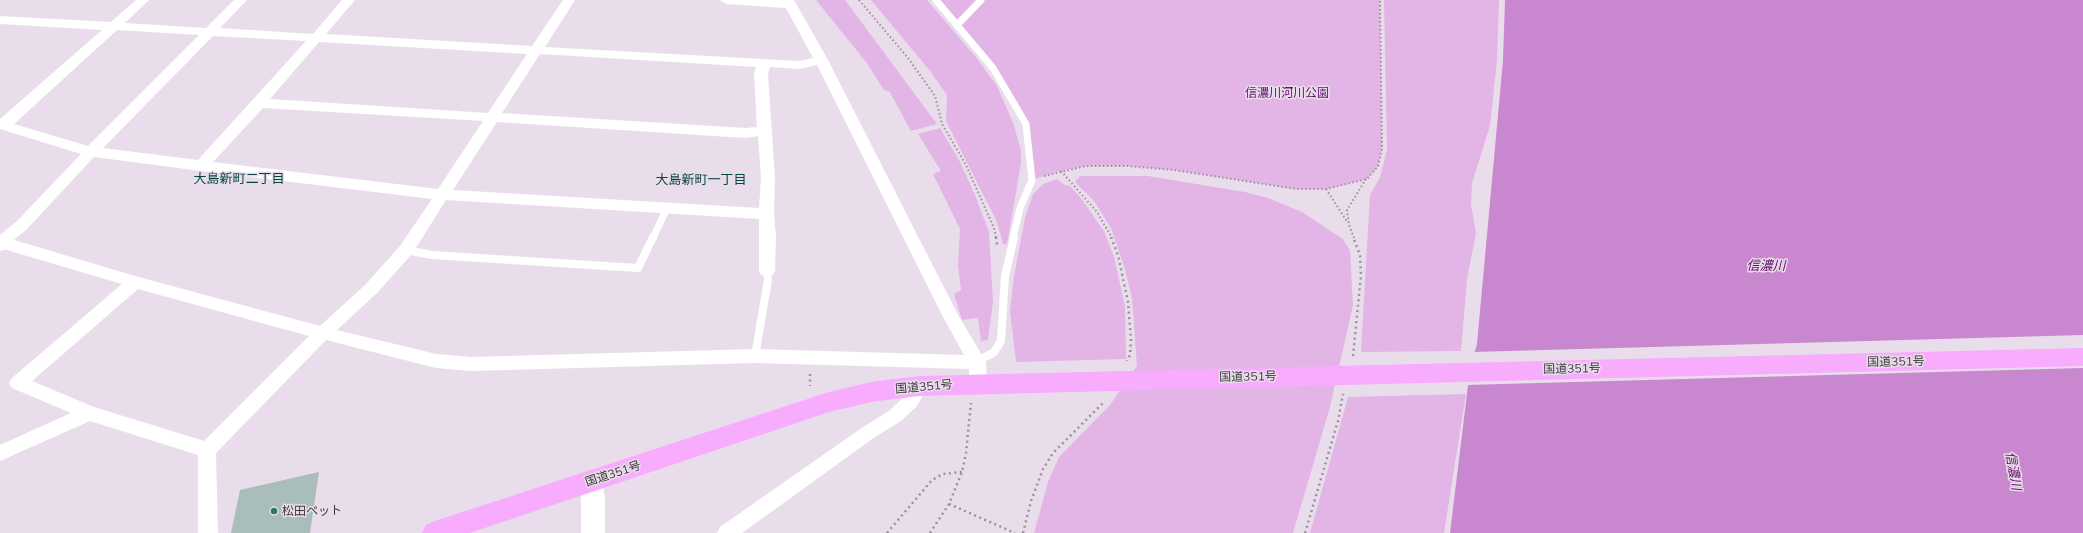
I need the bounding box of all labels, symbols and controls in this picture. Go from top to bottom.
park label: 信濃川河川公園 [1245,86,1329,100]
district label: 大島新町二丁目 [194,171,284,187]
district label: 大島新町一丁目 [656,172,746,188]
water label: 信濃川 [1747,258,1785,274]
street label: 国道351号 [1867,354,1925,370]
street label: 国道351号 [1543,361,1601,377]
street label: 国道351号 [1219,369,1277,385]
street label: 国道351号 [895,377,953,397]
water label: 信濃川 [2002,450,2024,492]
street label: 国道351号 [583,458,643,490]
place label: 松田ペット [282,504,342,518]
marker: 松田ペット [269,506,279,516]

